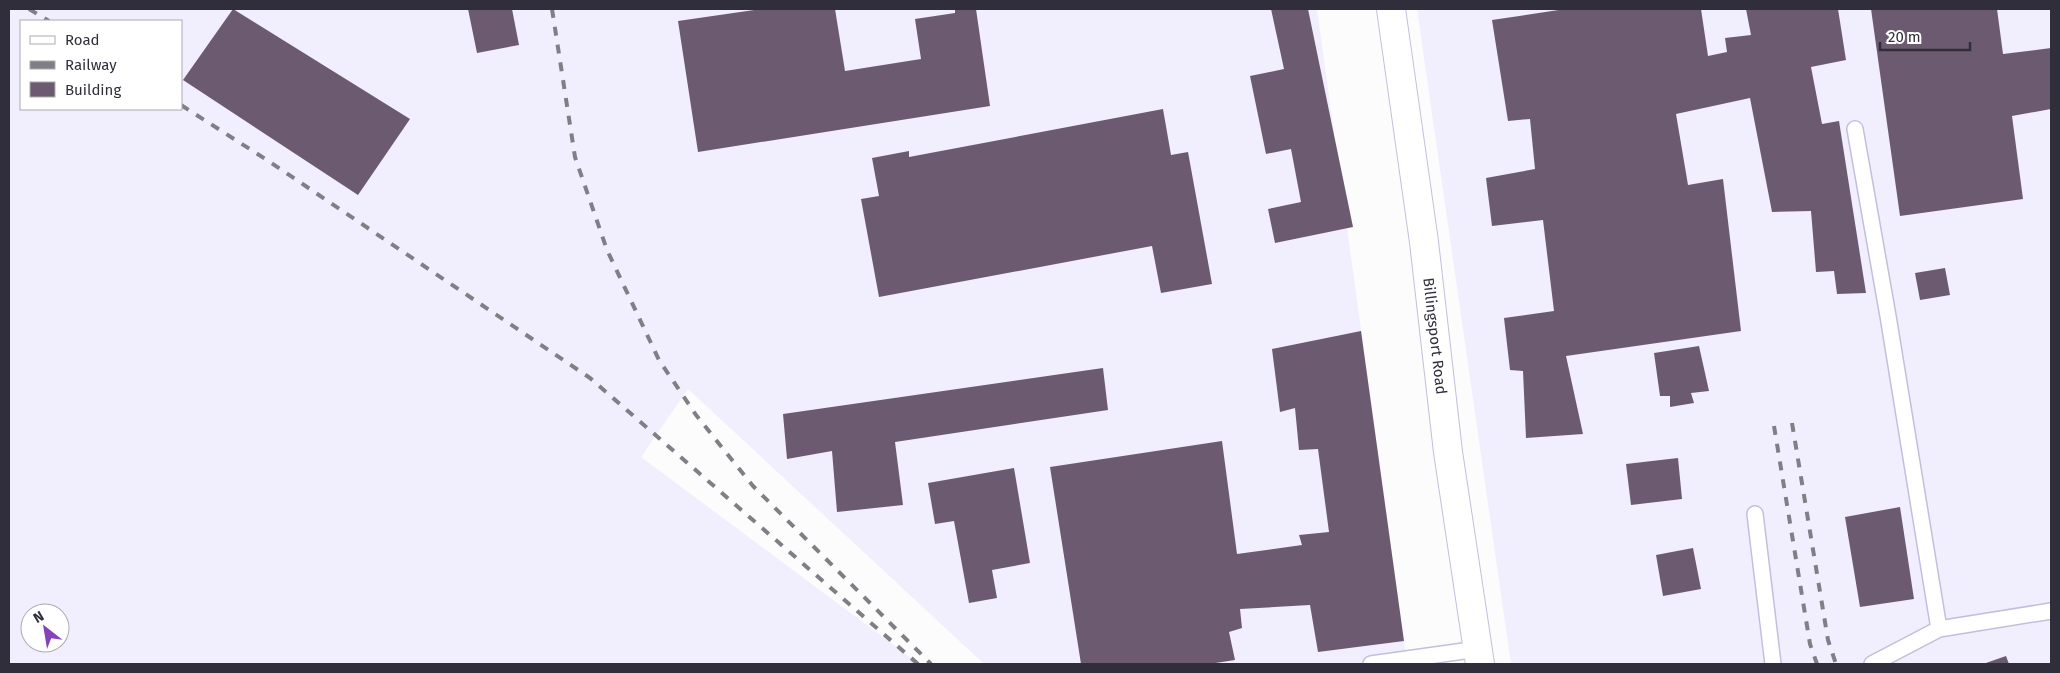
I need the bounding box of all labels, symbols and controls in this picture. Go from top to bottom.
legend [20,20,182,110]
scale bar [1880,20,1970,52]
text: 20 m [1888,28,1921,46]
text: Road [65,31,100,49]
text: Railway [65,56,117,74]
text: Building [65,81,121,99]
street label: Billingsport Road [1419,277,1450,395]
north arrow [20,603,70,653]
text: N [30,608,47,627]

